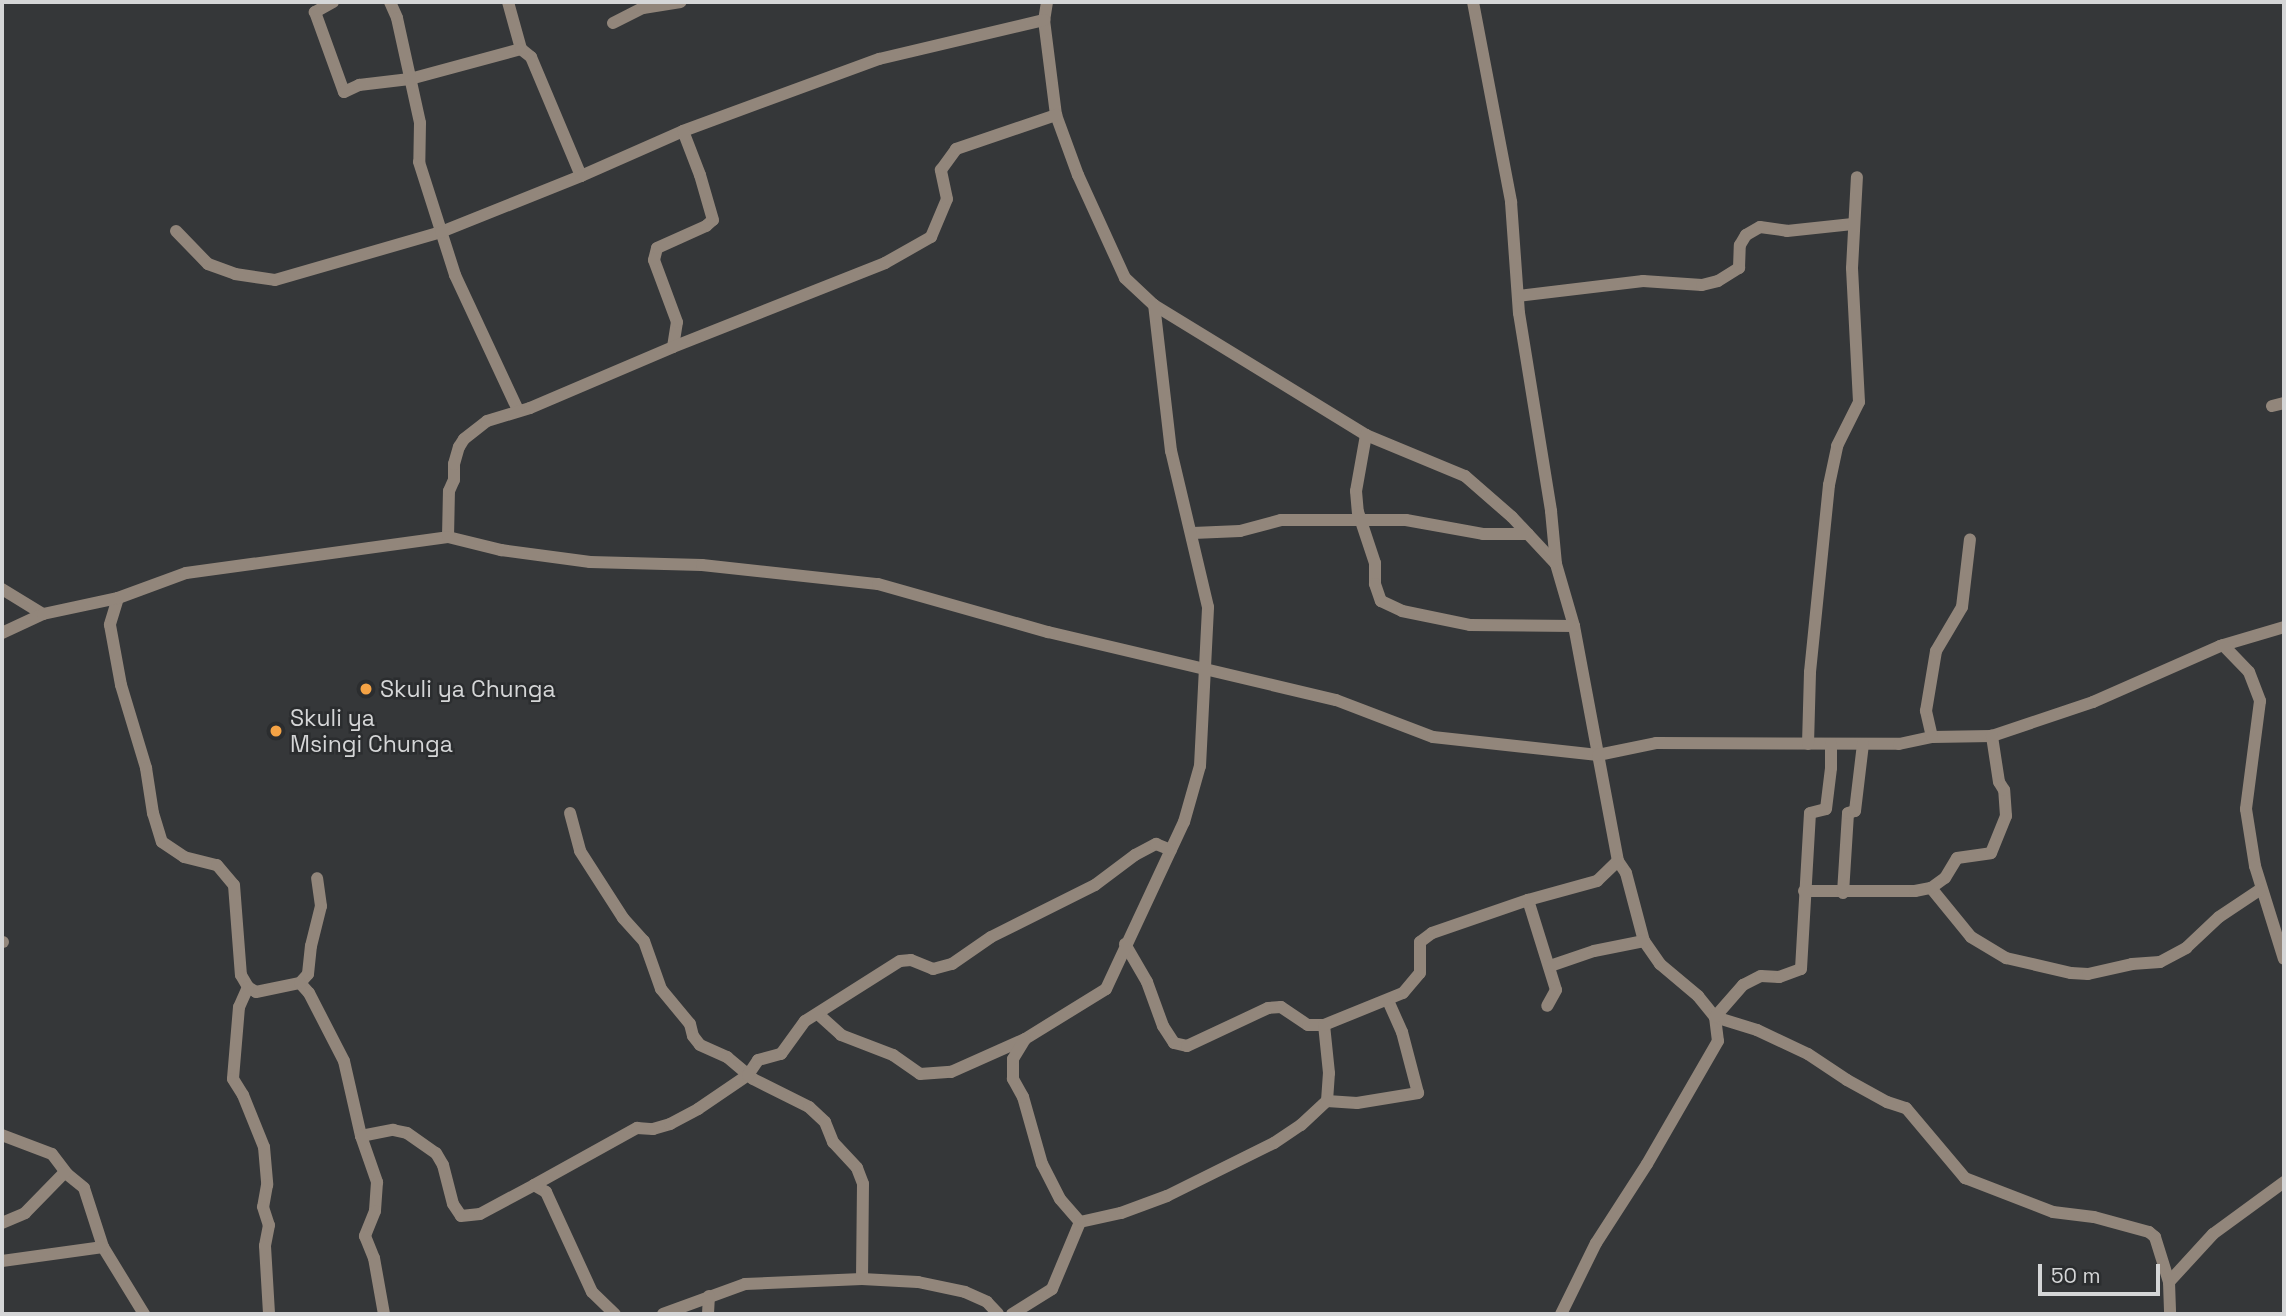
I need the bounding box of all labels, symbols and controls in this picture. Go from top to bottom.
place label: Skuli ya Chunga [380,675,556,703]
marker: Skuli ya Chunga [358,681,374,697]
place label: Skuli ya Msingi Chunga [290,704,453,758]
marker: Skuli ya Msingi Chunga [268,723,284,739]
scale bar [2041,1250,2164,1294]
text: 50 m [2051,1262,2101,1289]

